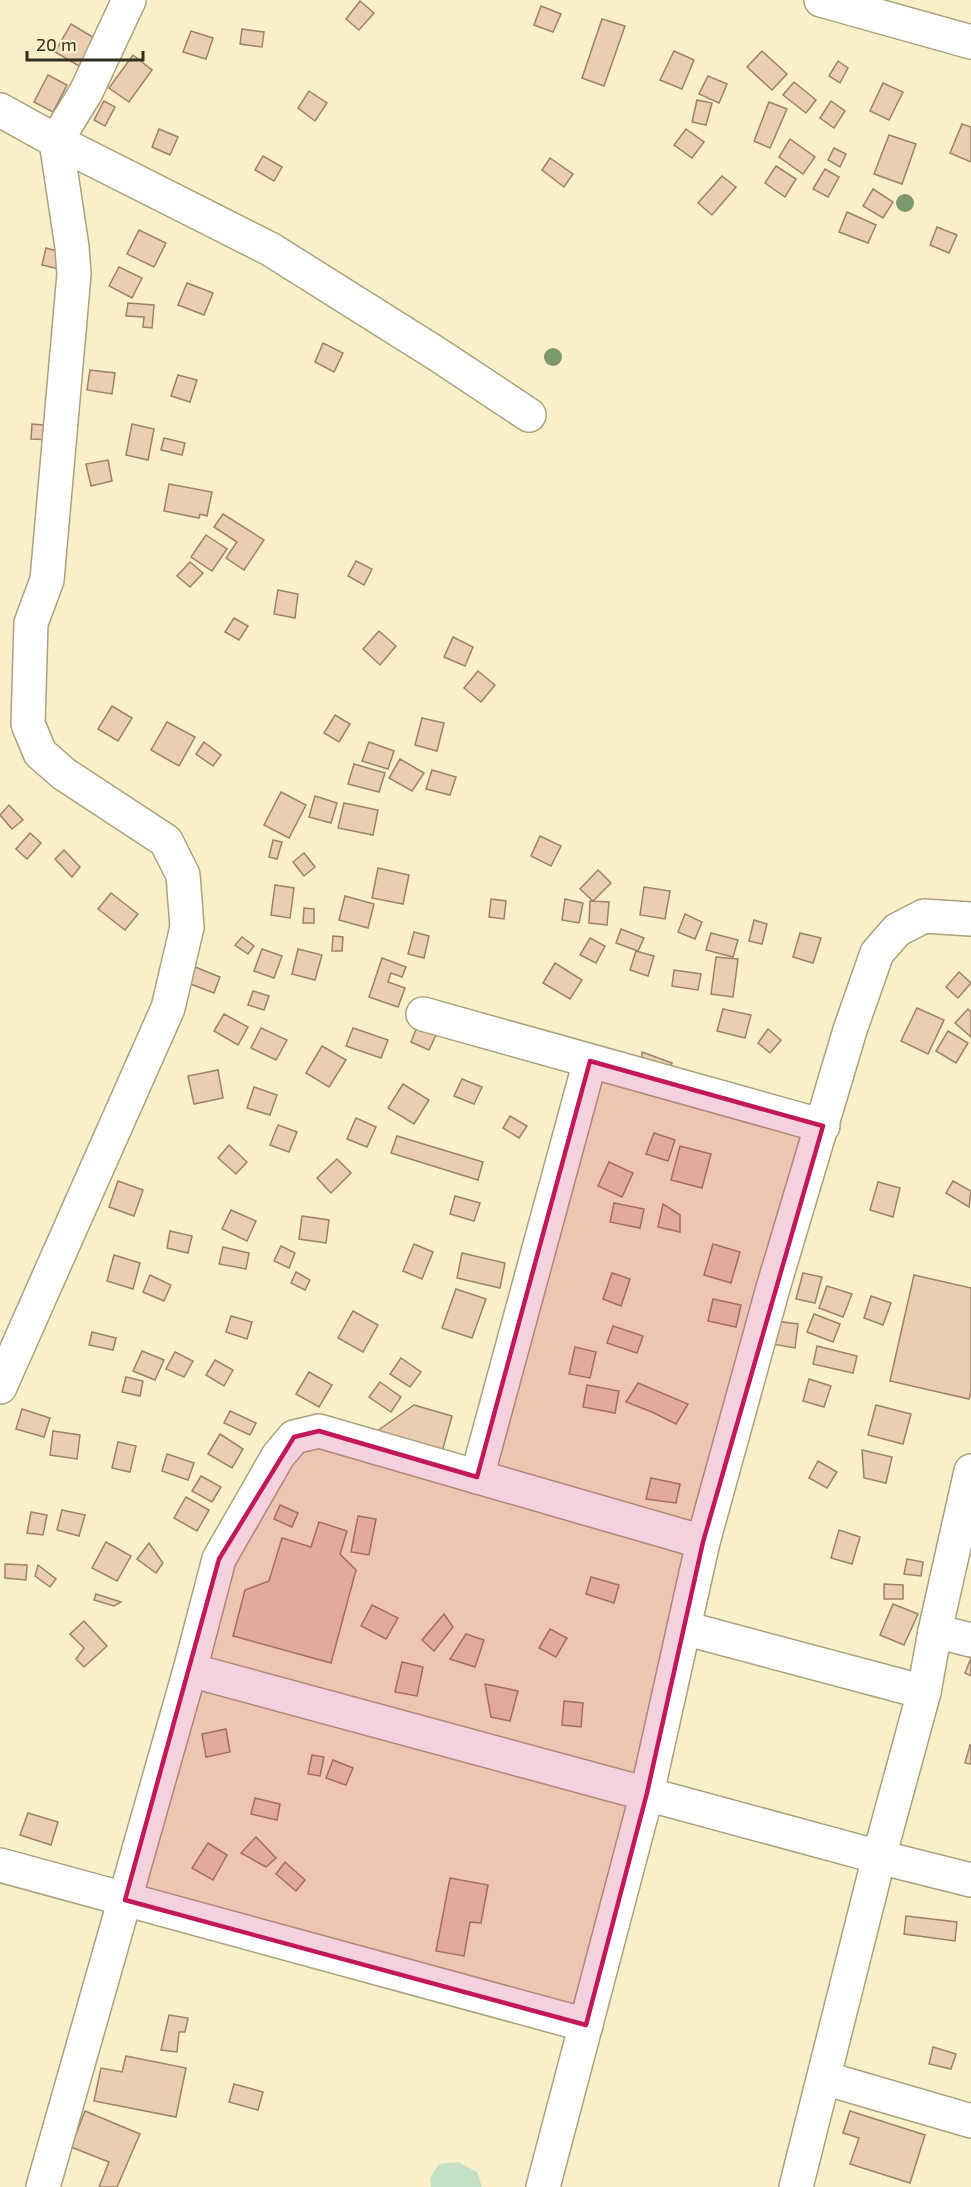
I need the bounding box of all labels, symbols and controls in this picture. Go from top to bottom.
scale bar [27,24,142,62]
text: 20 m [36,33,77,55]

